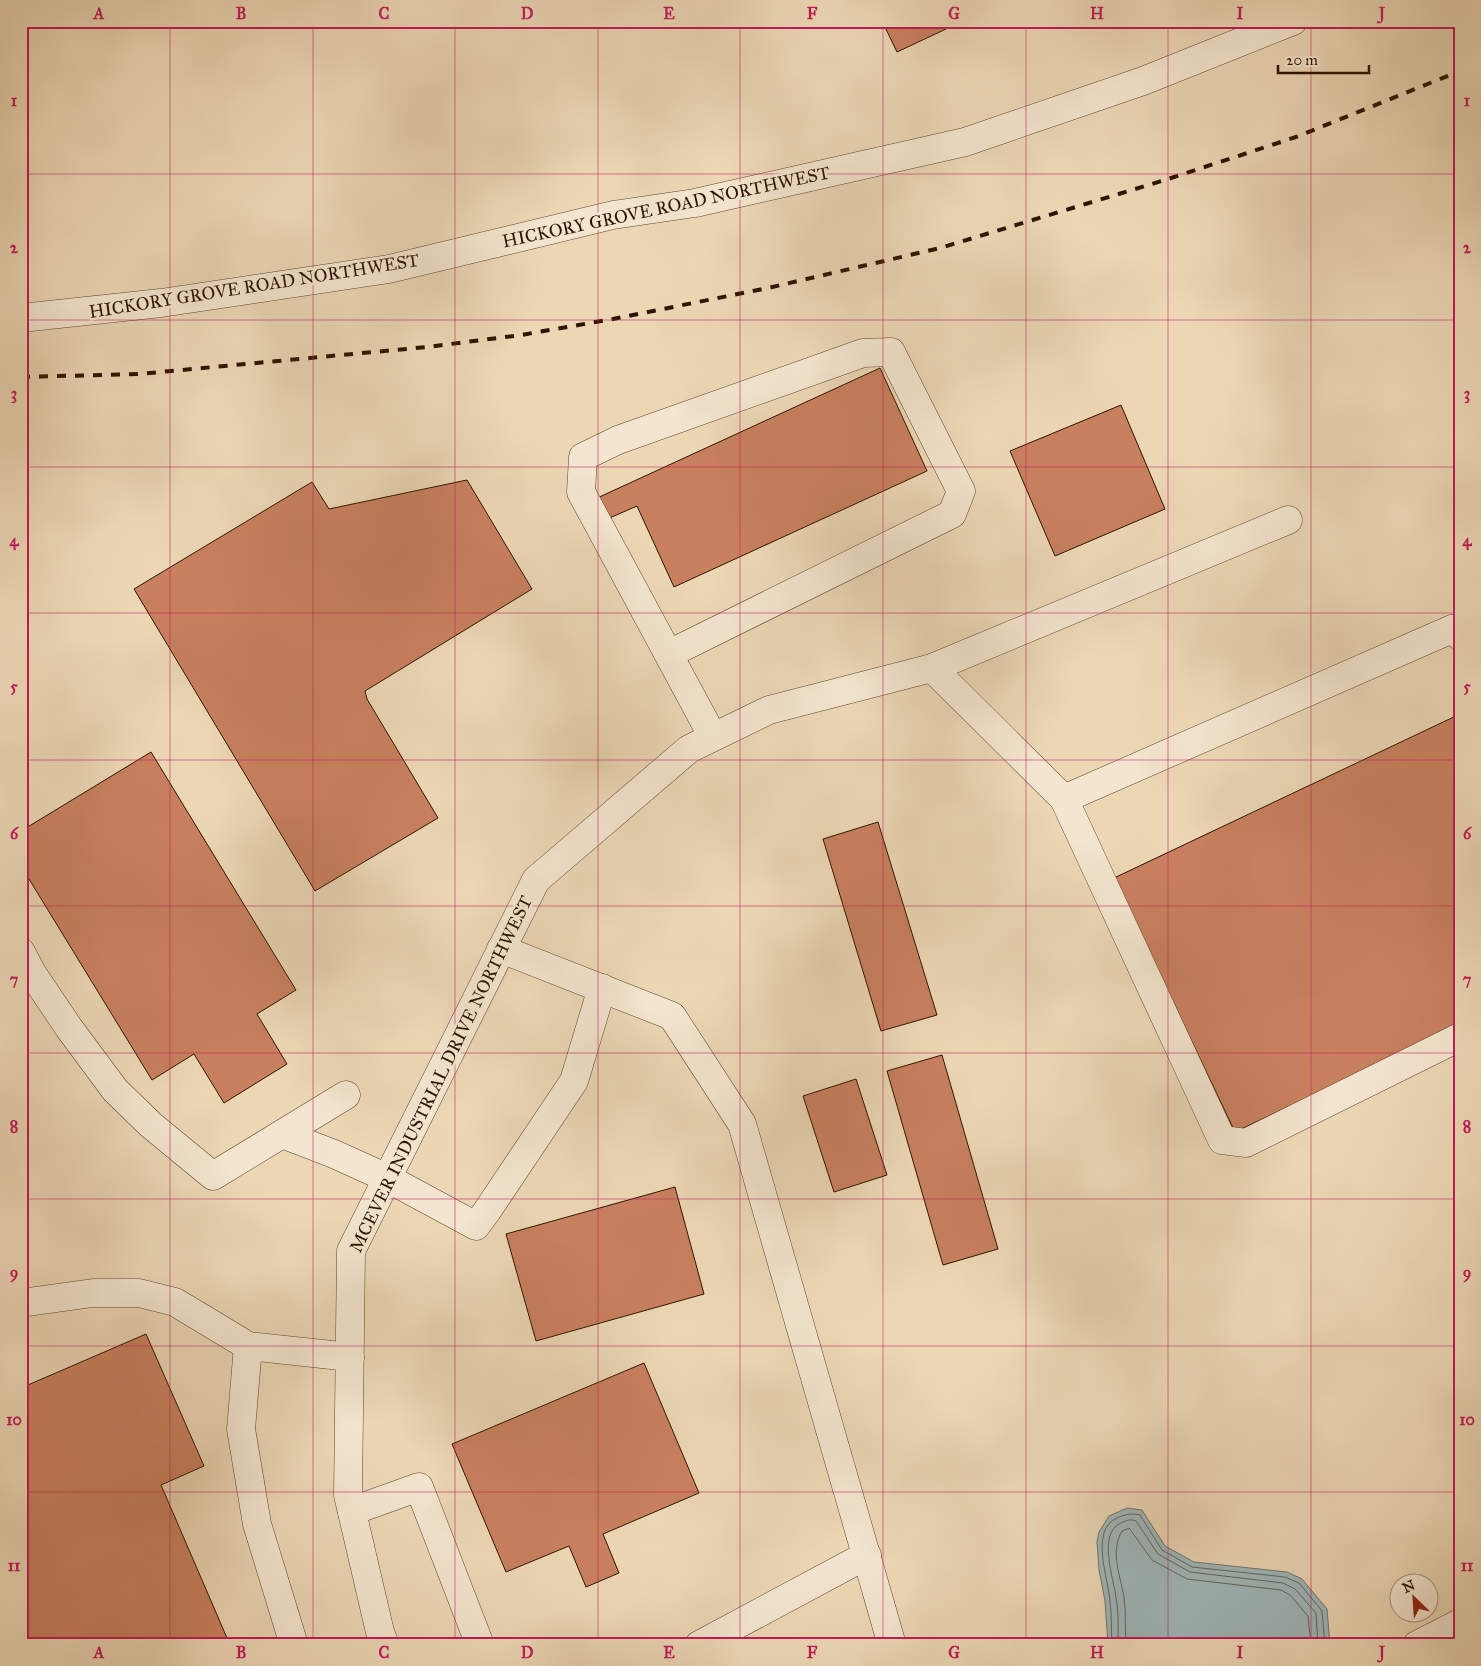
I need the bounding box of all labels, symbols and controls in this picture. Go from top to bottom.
text: A [93,4,105,23]
text: B [236,4,246,23]
text: C [379,4,390,23]
text: D [521,4,534,23]
text: E [663,4,675,23]
text: F [807,4,818,23]
text: G [948,4,960,23]
text: H [1090,4,1104,23]
text: I [1237,4,1244,23]
text: J [1377,4,1386,24]
scale bar [1278,42,1370,74]
text: 20 m [1286,51,1318,69]
text: 1 [11,91,18,110]
text: 1 [1464,91,1471,110]
street label: HICKORY GROVE ROAD NORTHWEST [500,161,832,253]
text: 2 [10,238,19,257]
text: 2 [1463,238,1472,257]
street label: HICKORY GROVE ROAD NORTHWEST [87,249,421,323]
text: 3 [11,384,17,404]
text: 3 [1464,384,1470,404]
text: 4 [10,531,20,551]
text: 4 [1463,531,1473,551]
text: 5 [10,677,18,696]
text: 5 [1463,677,1471,696]
text: 6 [10,824,19,843]
text: 6 [1463,824,1472,843]
street label: MCEVER INDUSTRIAL DRIVE NORTHWEST [345,892,537,1256]
text: 7 [10,970,19,989]
text: 7 [1463,970,1472,989]
text: 8 [10,1117,18,1136]
text: 8 [1463,1117,1471,1136]
text: 9 [10,1263,18,1283]
text: 9 [1463,1263,1471,1283]
text: 10 [6,1410,22,1429]
text: 10 [1459,1410,1475,1429]
text: 11 [8,1556,21,1575]
text: 11 [1461,1556,1474,1575]
north arrow [1388,1574,1438,1624]
text: N [1400,1576,1418,1597]
text: A [93,1643,105,1662]
text: B [236,1643,246,1662]
text: C [379,1643,390,1662]
text: D [521,1643,534,1662]
text: E [663,1643,675,1662]
text: F [807,1643,818,1662]
text: G [948,1643,960,1662]
text: H [1090,1643,1104,1662]
text: I [1237,1643,1244,1662]
text: J [1377,1643,1386,1663]

